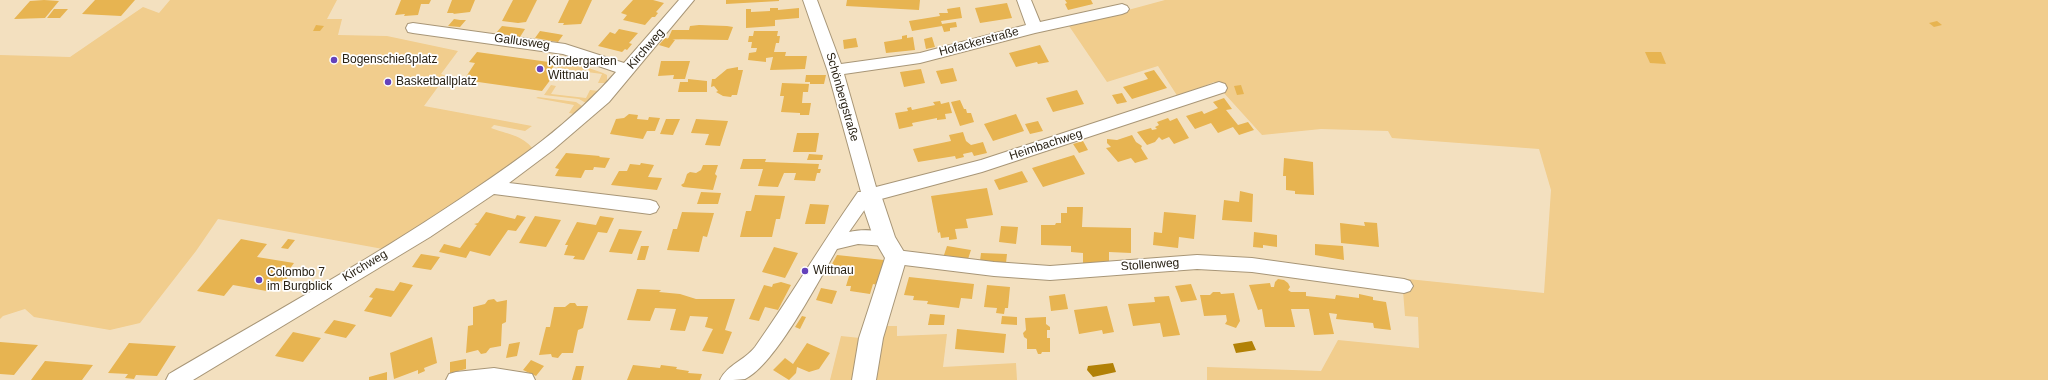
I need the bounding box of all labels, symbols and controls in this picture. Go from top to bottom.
street label: Hofackerstraße [938,24,1020,60]
street label: Kirchweg [624,26,668,72]
street label: Gallusweg [493,31,551,53]
street label: Schönbergstraße [822,51,862,143]
place label: Bogenschießplatz [342,53,437,67]
marker: Bogenschießplatz [329,55,339,65]
place label: Kindergarten Wittnau [548,55,617,83]
marker: Kindergarten Wittnau [535,64,545,74]
place label: Basketballplatz [396,75,477,89]
marker: Basketballplatz [383,77,393,87]
street label: Heimbachweg [1008,126,1084,164]
street label: Kirchweg [340,247,390,285]
street label: Stollenweg [1120,256,1180,274]
place label: Wittnau [813,264,854,278]
place label: Colombo 7 im Burgblick [267,266,332,294]
marker: Wittnau [800,266,810,276]
marker: Colombo 7 im Burgblick [254,275,264,285]

